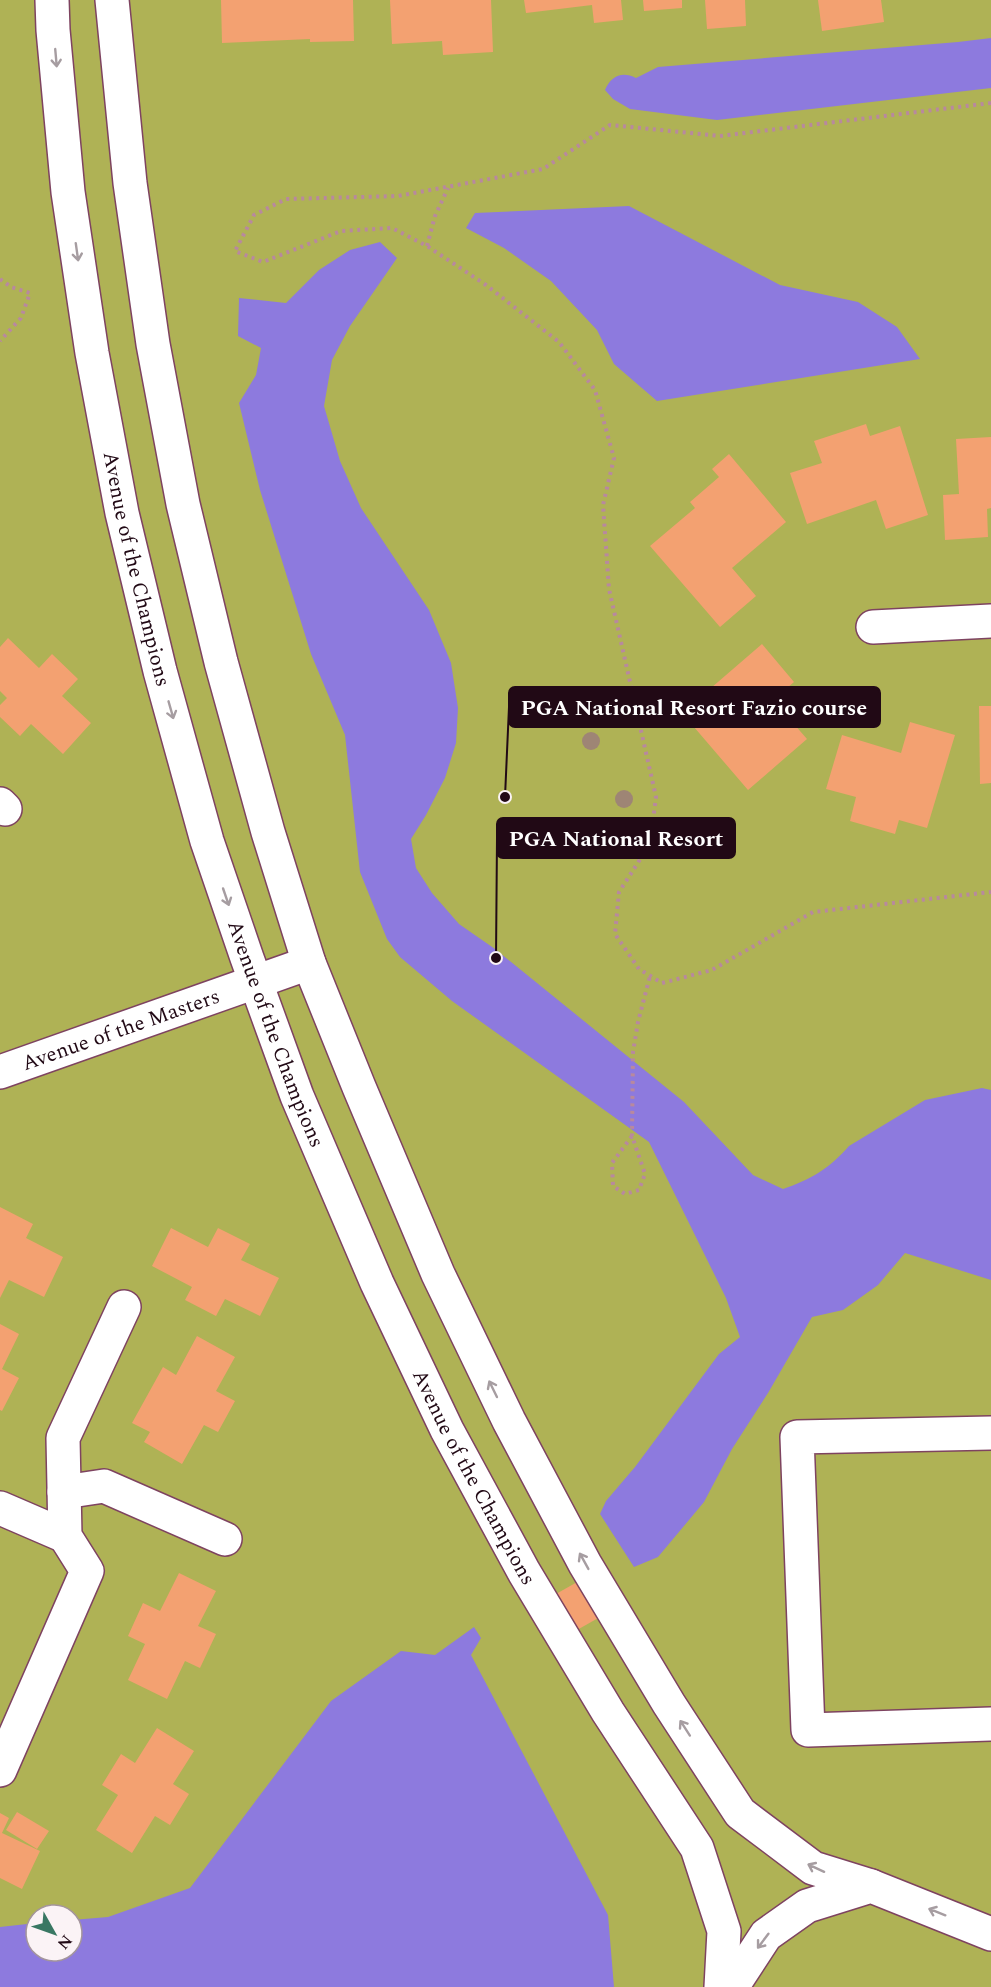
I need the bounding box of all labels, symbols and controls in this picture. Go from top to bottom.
one-way arrow [51,48,62,68]
one-way arrow [72,242,83,262]
street label: Avenue of the Champions [94,449,179,690]
callout: PGA National Resort Fazio course [509,687,880,727]
text: PGA National Resort Fazio course [521,692,867,725]
one-way arrow [166,700,177,719]
callout: PGA National Resort [497,818,735,858]
text: PGA National Resort [509,823,723,856]
one-way arrow [222,887,233,906]
street label: Avenue of the Champions [218,916,332,1153]
street label: Avenue of the Masters [18,981,224,1080]
street label: Avenue of the Champions [403,1364,543,1592]
one-way arrow [487,1380,498,1398]
one-way arrow [578,1553,590,1570]
one-way arrow [678,1720,690,1737]
one-way arrow [807,1861,825,1873]
north arrow [24,1903,84,1963]
one-way arrow [928,1906,946,1917]
text: N [51,1929,78,1955]
one-way arrow [757,1933,770,1949]

